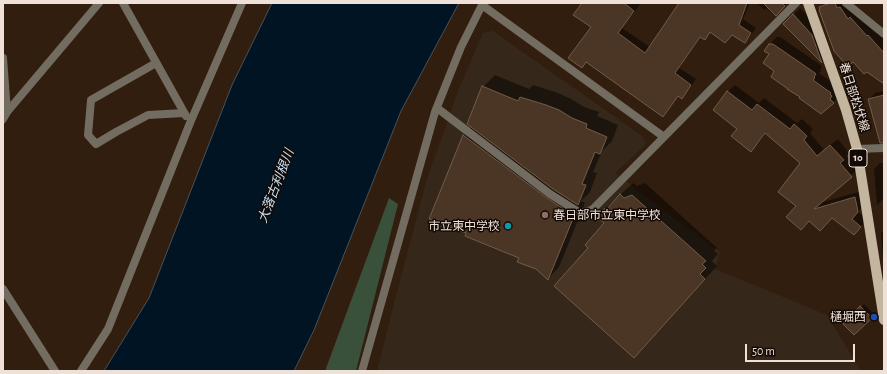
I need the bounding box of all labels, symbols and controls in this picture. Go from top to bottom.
street label: 春日部松伏線 [836,61,872,133]
water label: 大落古利根川 [255,147,297,225]
road number: 10 [849,149,867,167]
place label: 春日部市立東中学校 [553,208,661,222]
marker: 春日部市立東中学校 [540,210,550,220]
place label: 市立東中学校 [428,219,500,233]
marker: 市立東中学校 [503,221,513,231]
place label: 樋堀西 [830,310,866,324]
marker: 樋堀西 [869,312,879,322]
scale bar [747,336,857,362]
text: 50 m [752,345,775,357]

